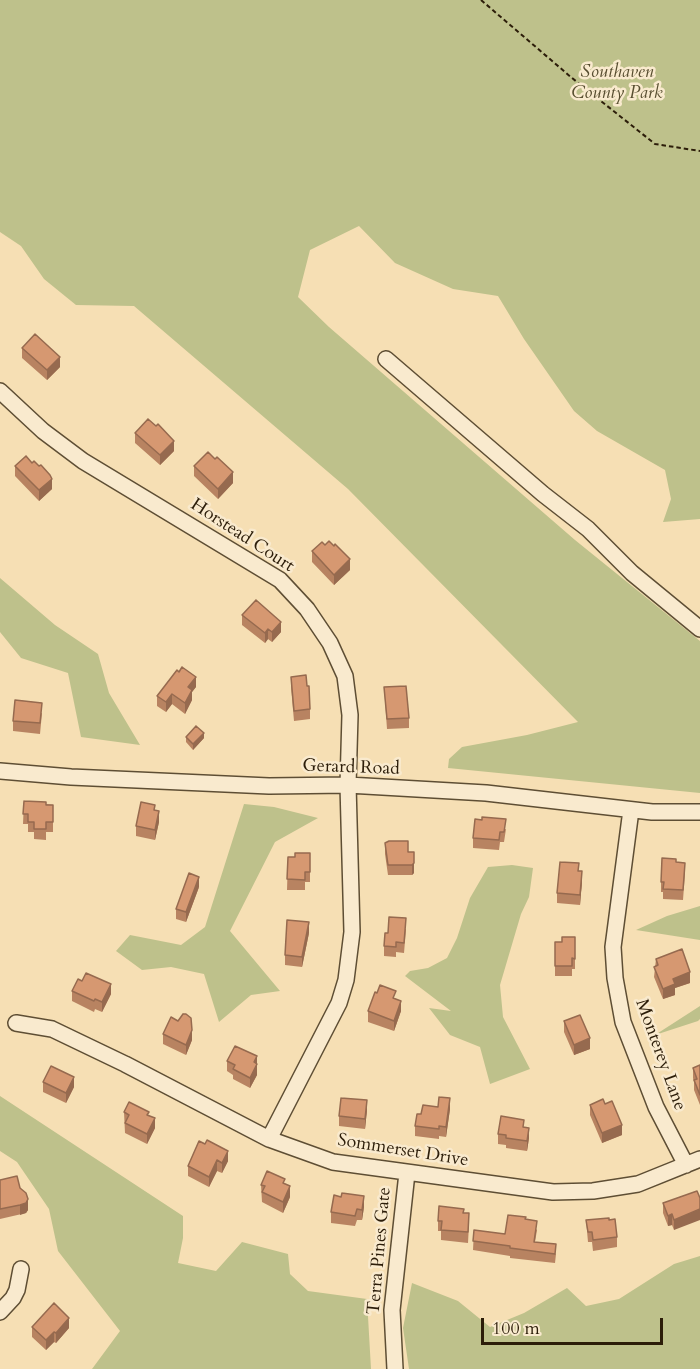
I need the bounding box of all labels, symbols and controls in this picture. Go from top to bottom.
park label: Southaven County Park [571,62,663,104]
street label: Horstead Court [186,495,298,577]
street label: Gerard Road [302,756,400,780]
street label: Monterey Lane [630,996,690,1114]
street label: Sommerset Drive [336,1130,470,1172]
street label: Terra Pines Gate [364,1186,396,1316]
scale bar [484,1306,666,1344]
text: 100 m [492,1316,540,1341]

